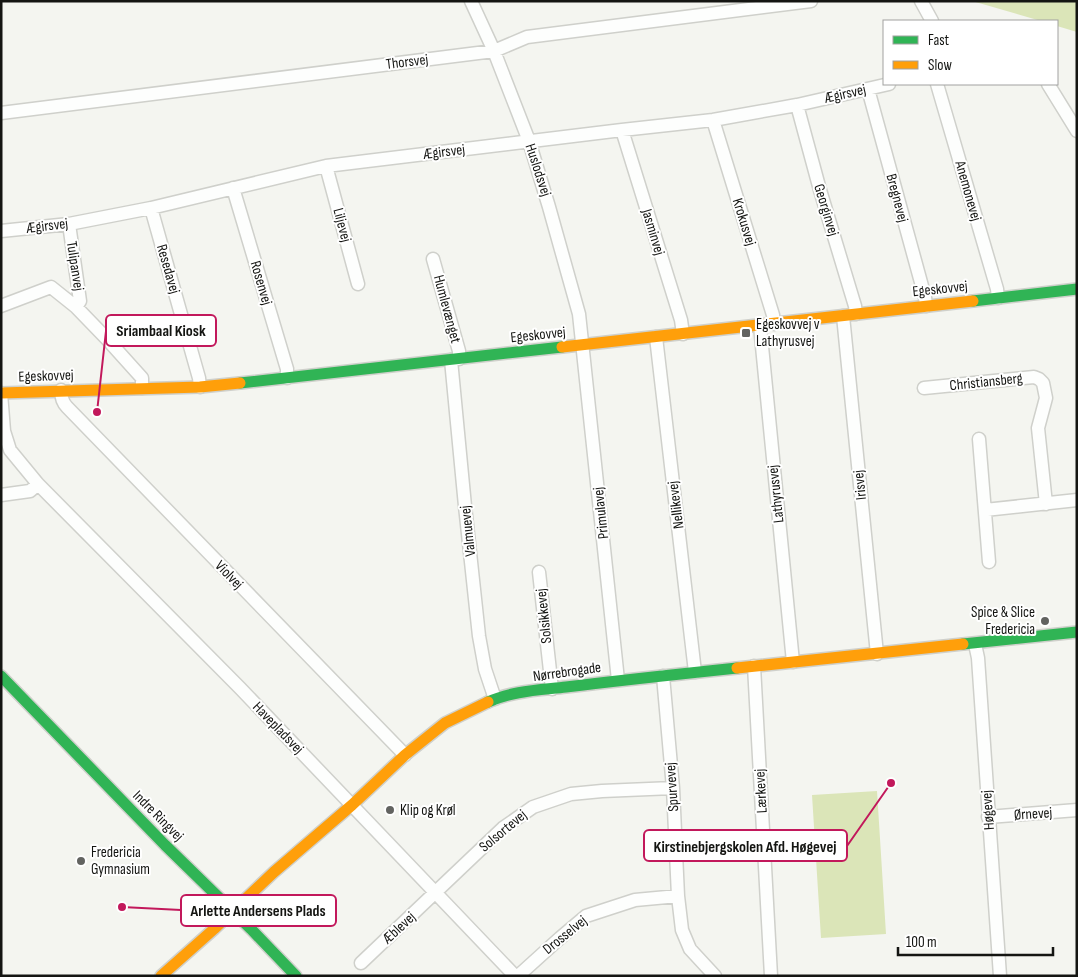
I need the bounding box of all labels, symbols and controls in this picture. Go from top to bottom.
legend [883,20,1058,85]
text: Fast [928,31,950,50]
street label: Thorsvej [385,50,430,74]
text: Slow [928,56,952,75]
street label: Ægirsvej [821,80,868,108]
street label: Ægirsvej [421,140,466,164]
street label: Huslodsvej [521,141,556,199]
street label: Anemonevej [950,158,986,224]
street label: Bregnevej [881,172,913,225]
street label: Georginvej [809,182,843,239]
street label: Krokusvej [728,196,760,248]
street label: Liljevej [328,206,356,244]
street label: Jasminvej [637,206,669,258]
street label: Ægirsvej [24,214,69,238]
street label: Tulipanvej [62,240,88,292]
street label: Resedavej [152,242,184,296]
street label: Rosenvej [246,259,276,308]
street label: Humlevænget [429,273,465,346]
street label: Egeskovvej [911,277,969,301]
callout: Sriambaal Kiosk [106,315,216,346]
place label: Egeskovvej v Lathyrusvej [756,315,820,351]
text: Sriambaal Kiosk [116,322,206,341]
street label: Egeskovvej [509,323,567,347]
marker: Egeskovvej v Lathyrusvej [740,327,752,339]
street label: Egeskovvej [18,366,74,386]
street label: Christiansberg [949,369,1023,395]
street label: Lathyrusvej [763,464,788,524]
street label: Irisvej [849,469,871,501]
street label: Nellikevej [664,480,688,530]
street label: Primulavej [589,486,613,540]
street label: Valmuevej [456,504,480,557]
street label: Violvej [211,557,247,594]
street label: Solsikkevej [532,587,556,644]
place label: Spice & Slice Fredericia [971,603,1035,639]
marker: Spice & Slice Fredericia [1039,615,1051,627]
street label: Nørrebrogade [532,658,602,686]
street label: Havepladsvej [248,698,308,758]
street label: Spurvevej [661,761,683,812]
street label: Lærkevej [750,768,772,814]
street label: Indre Ringvej [128,786,188,846]
street label: Høgevej [977,789,999,831]
place label: Klip og Krøl [400,801,456,820]
street label: Ørnevej [1013,803,1053,825]
marker: Klip og Krøl [384,804,396,816]
street label: Solsortevej [475,805,531,856]
callout: Kirstinebjergskolen Afd. Høgevej [644,830,847,861]
text: Kirstinebjergskolen Afd. Høgevej [654,838,836,857]
place label: Fredericia Gymnasium [91,843,150,879]
marker: Fredericia Gymnasium [75,855,87,867]
callout: Arlette Andersens Plads [181,895,336,926]
text: Arlette Andersens Plads [189,902,326,921]
street label: Æblevej [378,908,420,949]
street label: Drosselvej [539,911,591,959]
scale bar [898,924,1053,956]
text: 100 m [906,933,937,952]

